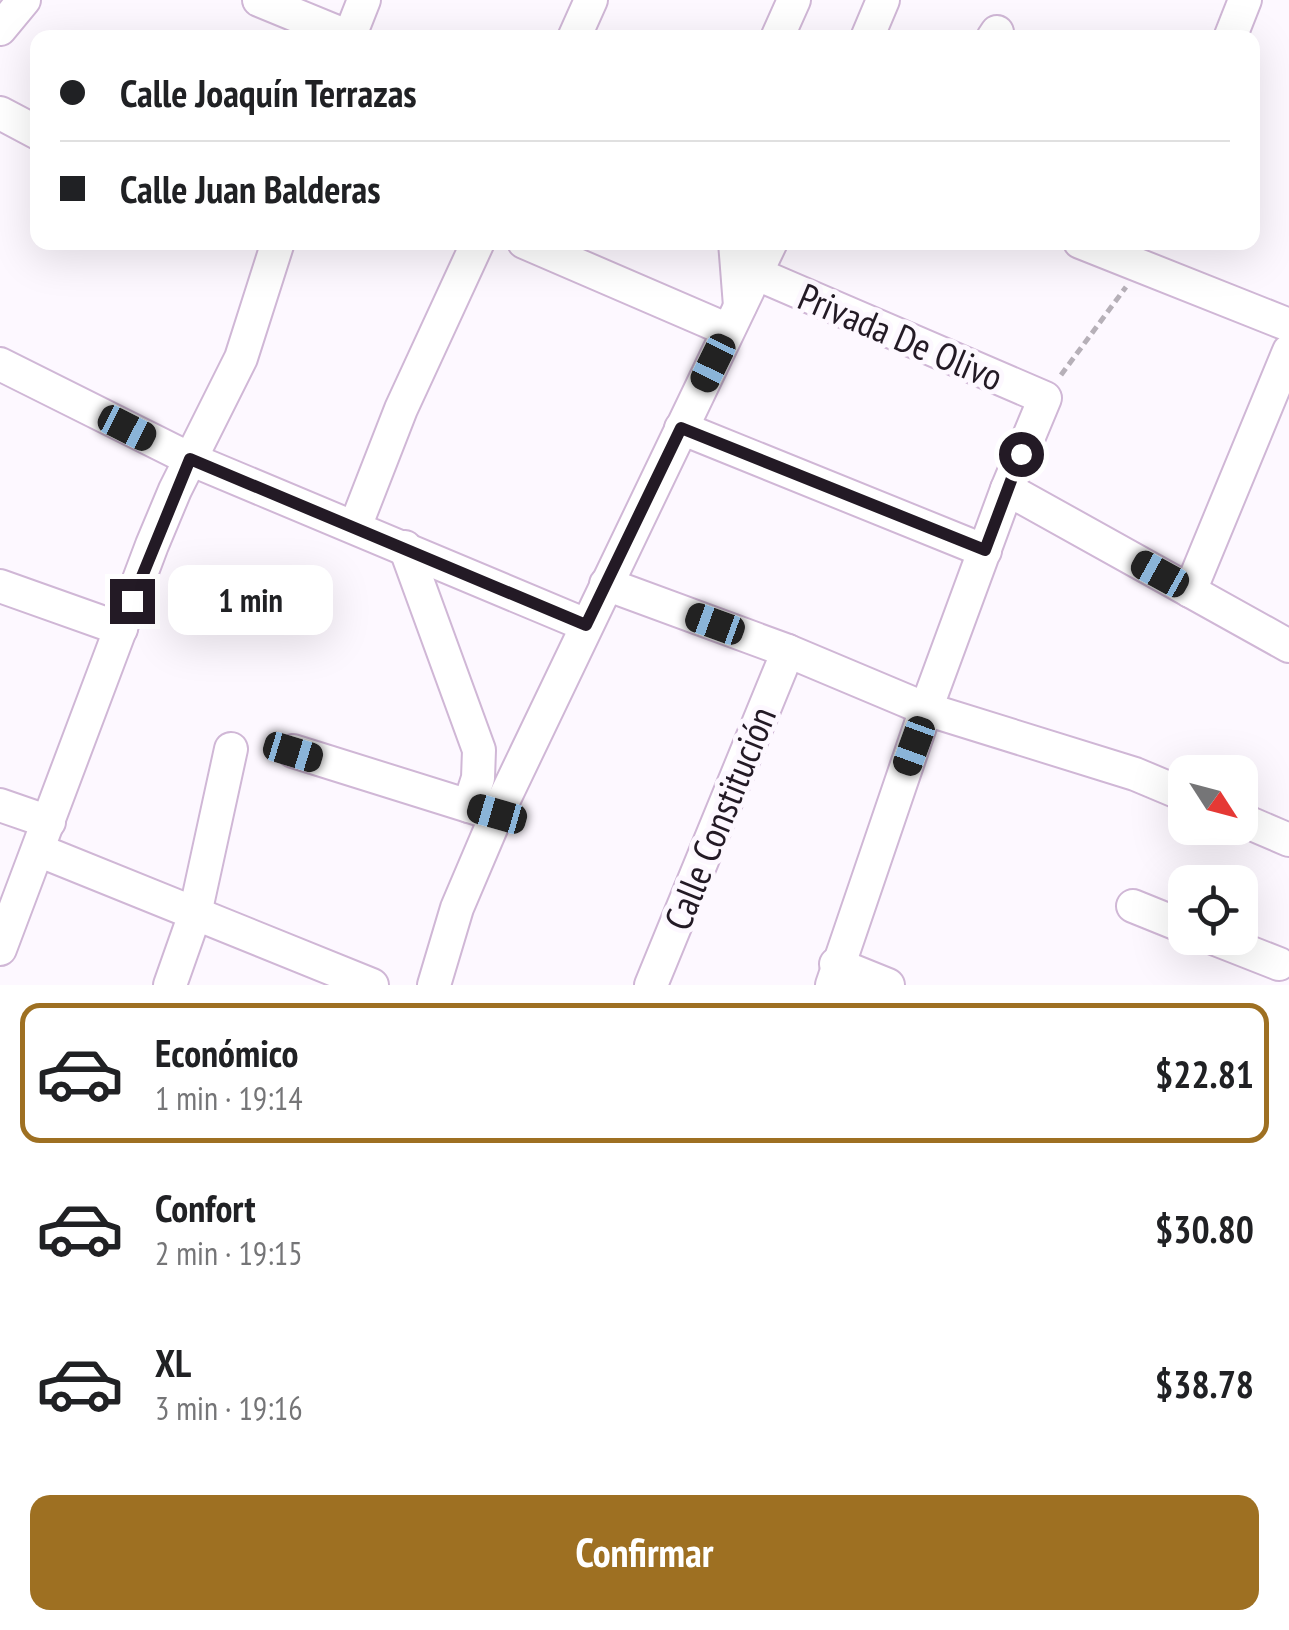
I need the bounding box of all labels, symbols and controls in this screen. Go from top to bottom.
text: Calle Joaquín Terrazas [120,68,417,117]
text: Calle Juan Balderas [120,164,381,213]
street label: Privada De Olivo [791,271,1011,401]
car [686,329,740,397]
car [93,401,161,455]
route start [999,432,1044,477]
car [1126,546,1194,602]
callout: 1 min [167,566,332,636]
route end [110,579,155,624]
text: 1 min [218,579,283,621]
car [682,600,748,648]
street label: Calle Constitución [652,699,786,937]
car [890,713,938,779]
car [260,729,326,775]
north arrow [1168,755,1258,845]
map controls [1168,755,1258,955]
car [464,791,530,837]
button: locate [1168,865,1258,955]
icon: car [35,1028,125,1118]
text: Económico [155,1028,299,1077]
text: $22.81 [1155,1049,1254,1098]
text: 1 min · 19:14 [155,1077,303,1119]
icon: car [35,1183,125,1273]
text: Confort [155,1183,255,1232]
text: $30.80 [1155,1204,1254,1253]
text: 2 min · 19:15 [155,1232,303,1274]
icon: car [35,1338,125,1428]
text: XL [155,1338,191,1387]
text: $38.78 [1155,1359,1254,1408]
text: 3 min · 19:16 [155,1387,303,1429]
button: Confirmar [30,1495,1259,1610]

